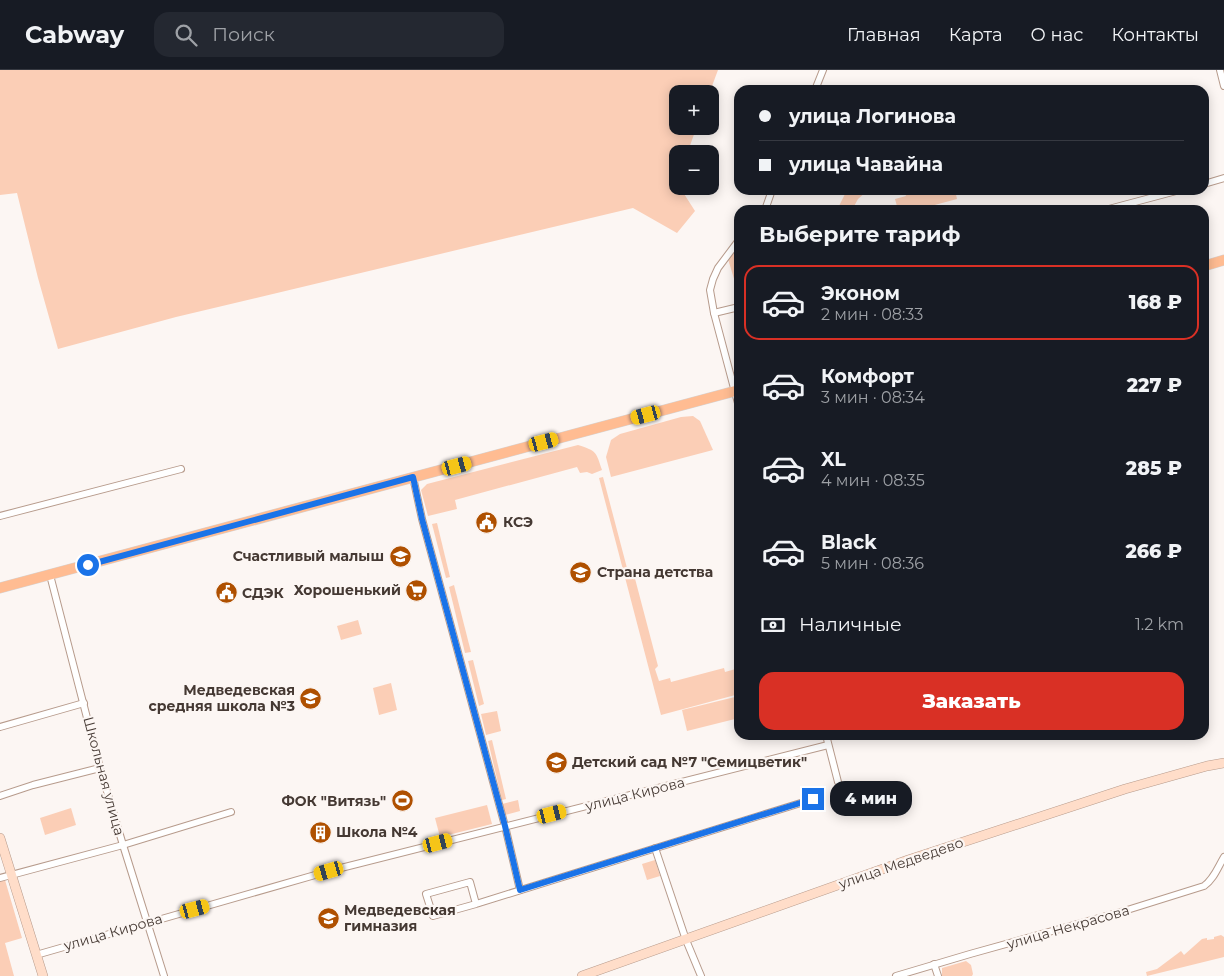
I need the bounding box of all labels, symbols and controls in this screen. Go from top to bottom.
search box [154,12,504,57]
text: Cabway [25,20,124,49]
icon: search [172,21,200,49]
text: Поиск [212,23,275,46]
text: Главная [847,24,921,46]
text: Карта [949,24,1003,46]
text: О нас [1031,24,1083,46]
text: Контакты [1111,24,1199,46]
map controls [669,85,719,195]
button: + [669,85,719,135]
text: улица Логинова [789,105,956,128]
button: − [669,145,719,195]
text: улица Чавайна [789,153,943,176]
text: Выберите тариф [759,221,960,248]
icon: car [761,280,806,325]
text: Эконом [821,282,900,305]
text: 168 ₽ [1129,291,1182,314]
text: 2 мин · 08:33 [821,305,923,324]
icon: car [761,363,806,408]
text: Комфорт [821,365,914,388]
text: 227 ₽ [1127,374,1182,397]
text: 3 мин · 08:34 [821,388,925,407]
car [629,404,662,426]
car [527,431,560,453]
icon: car [761,446,806,491]
text: XL [821,448,846,471]
car [440,455,473,477]
text: 285 ₽ [1126,457,1182,480]
text: 4 мин · 08:35 [821,471,925,490]
public building icon: КСЭ [475,510,499,534]
place label: КСЭ [503,513,533,531]
icon: car [761,529,806,574]
text: Black [821,531,877,554]
text: 266 ₽ [1125,540,1182,563]
school or university icon: Счастливый малыш [388,544,412,568]
place label: Счастливый малыш [233,547,384,565]
route start [77,554,99,576]
text: 5 мин · 08:36 [821,554,924,573]
school or university icon: Страна детства [569,560,593,584]
place label: Страна детства [597,563,713,581]
supermarket icon: Хорошенький [405,578,429,602]
public building icon: СДЭК [214,581,238,605]
place label: Хорошенький [294,581,401,599]
place label: СДЭК [242,584,285,602]
icon: cash [759,611,787,639]
text: Наличные [799,613,902,636]
text: 1.2 km [1135,615,1184,634]
button: Заказать [759,672,1184,730]
place label: Медведевская средняя школа №3 [149,681,295,715]
school or university icon: Медведевская средняя школа №3 [299,686,323,710]
street label: Школьная улица [79,715,129,837]
school or university icon: Детский сад №7 "Семицветик" [544,750,568,774]
place label: Детский сад №7 "Семицветик" [572,753,807,771]
street label: улица Кирова [582,773,687,815]
callout: 4 мин [830,782,913,816]
route end [802,788,824,810]
sports icon: ФОК "Витязь" [390,789,414,813]
text: 4 мин [845,789,897,808]
place label: ФОК "Витязь" [282,792,386,810]
car [535,803,568,825]
building icon: Школа №4 [308,820,332,844]
place label: Школа №4 [336,823,418,841]
car [421,832,454,854]
street label: улица Медведево [835,833,966,893]
car [312,860,345,882]
car [178,898,211,920]
place label: Медведевская гимназия [344,901,456,935]
street label: улица Некрасова [1004,901,1131,953]
school or university icon: Медведевская гимназия [316,906,340,930]
street label: улица Кирова [61,909,164,955]

